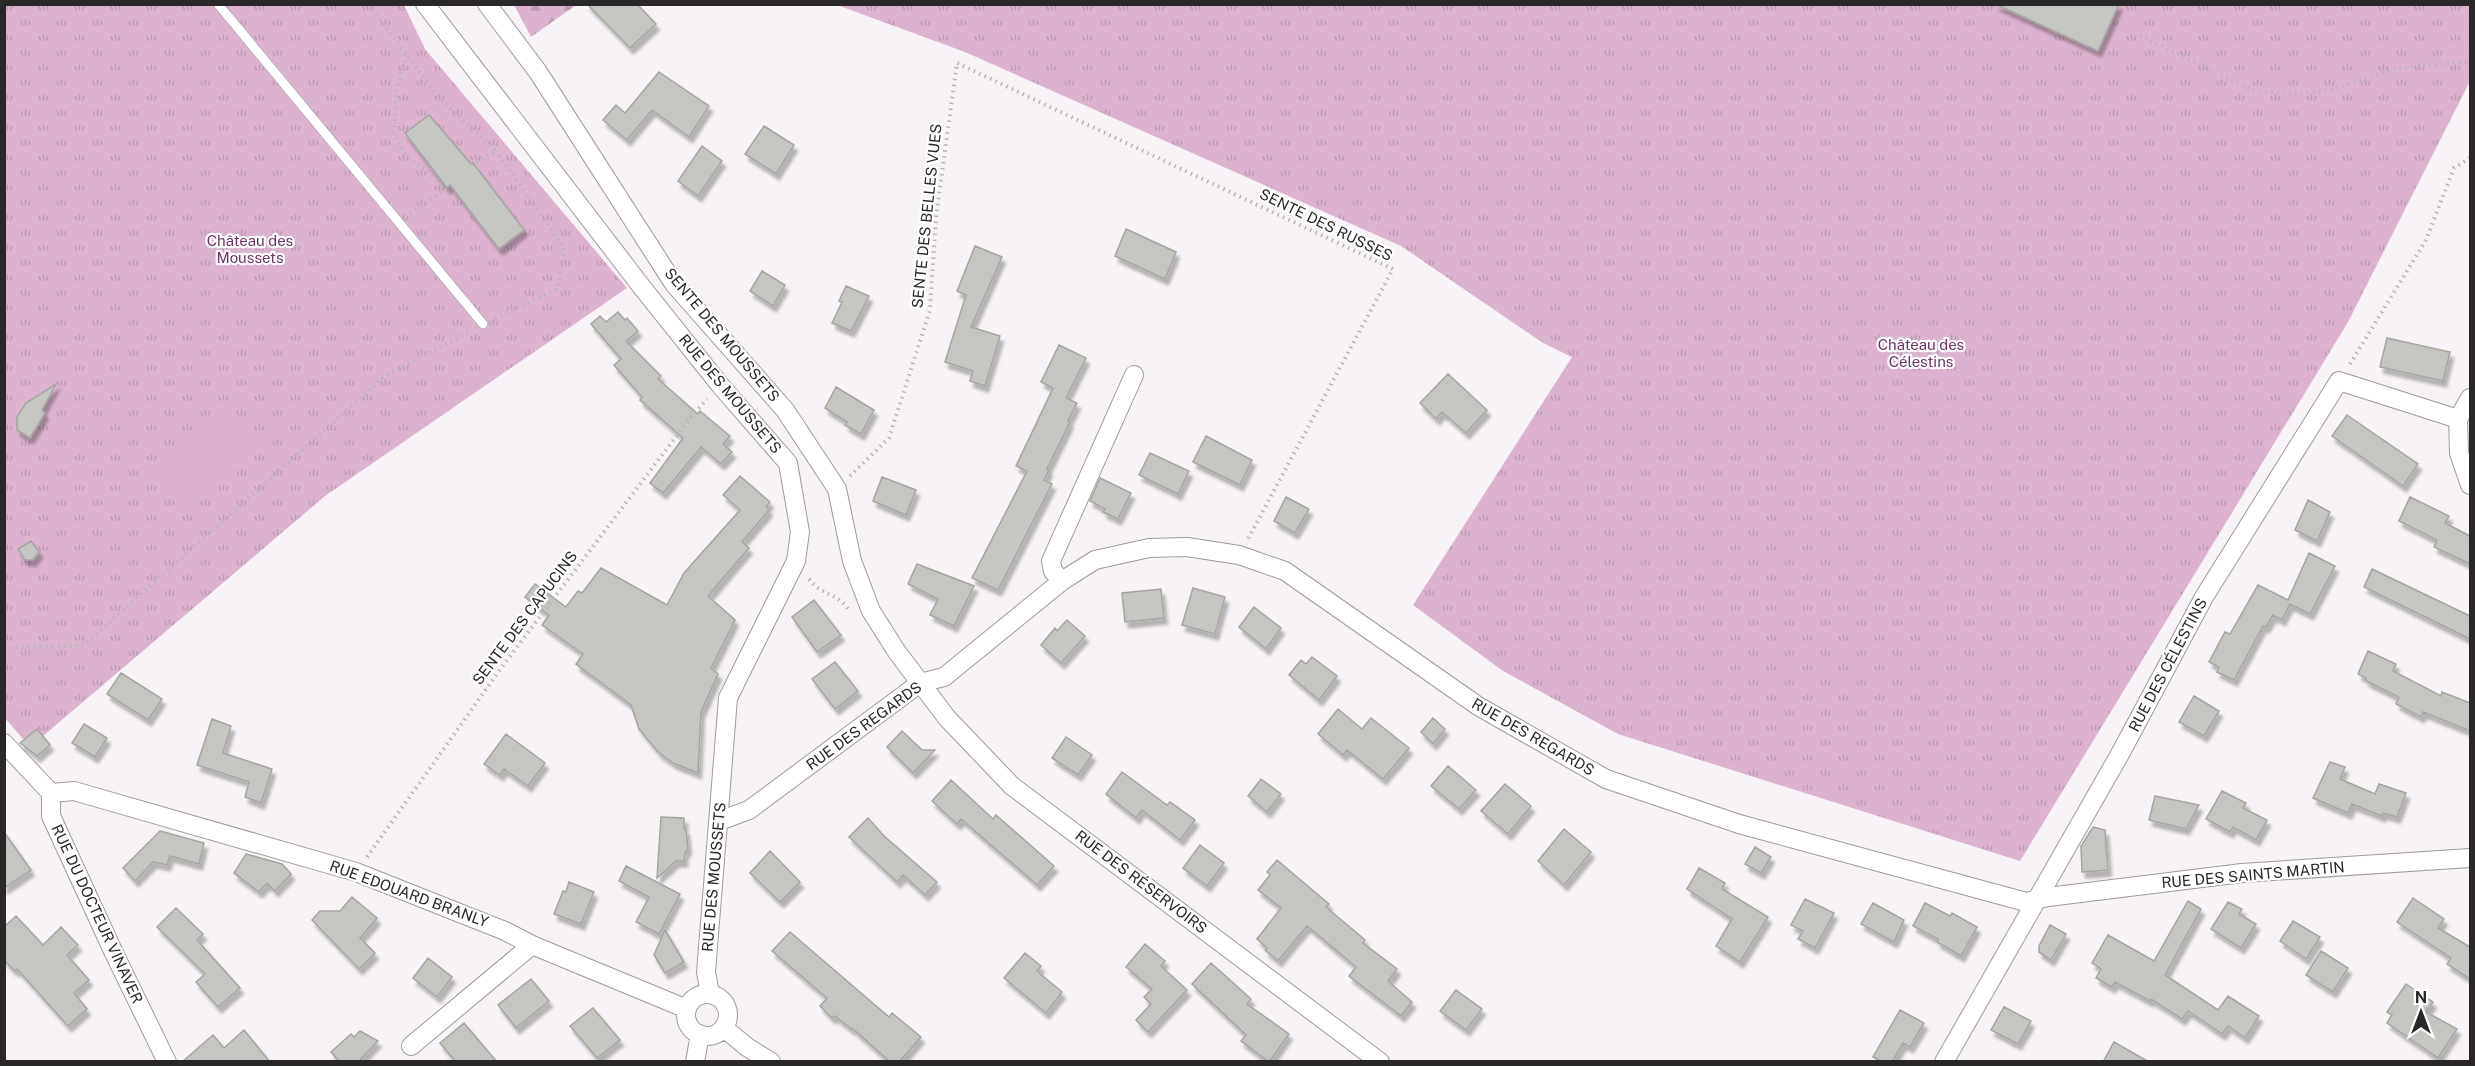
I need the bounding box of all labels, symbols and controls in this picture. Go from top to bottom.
street label: SENTE DES BELLES VUES [908,123,945,309]
street label: SENTE DES RUSSES [1257,185,1396,264]
park label: Château des Moussets [207,232,293,266]
street label: SENTE DES MOUSSETS [661,264,783,405]
street label: RUE DES MOUSSETS [676,331,785,457]
park label: Château des Célestins [1878,336,1964,370]
street label: SENTE DES CAPUCINS [469,548,580,688]
street label: RUE DES CÉLESTINS [2125,595,2210,734]
street label: RUE DES REGARDS [803,678,925,773]
street label: RUE DES REGARDS [1469,695,1597,779]
street label: RUE DES MOUSSETS [698,801,729,952]
street label: RUE DU DOCTEUR VINAVER [48,822,147,1006]
street label: RUE DES RÉSERVOIRS [1072,827,1210,937]
street label: RUE EDOUARD BRANLY [328,857,491,930]
street label: RUE DES SAINTS MARTIN [2161,858,2345,891]
north arrow [2391,982,2451,1042]
text: N [2415,988,2427,1007]

